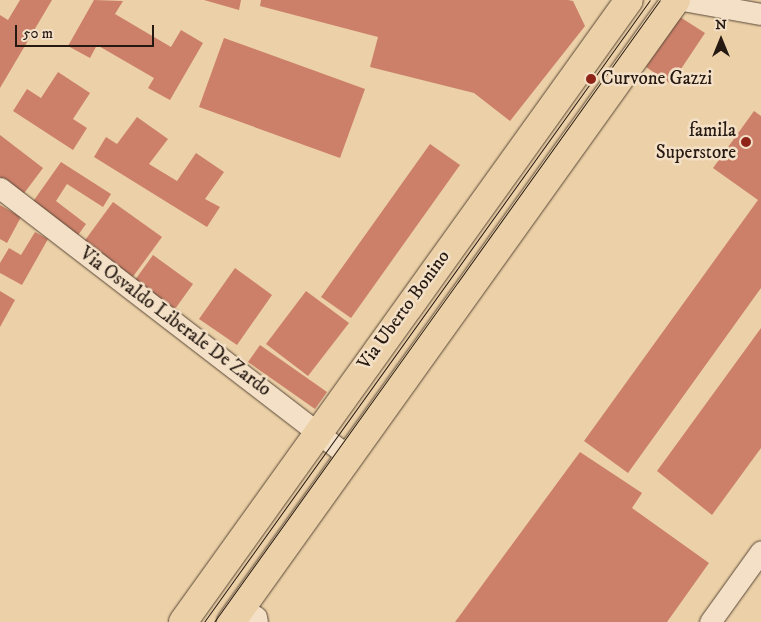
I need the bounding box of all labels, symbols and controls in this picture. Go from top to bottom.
scale bar [18,15,156,47]
north arrow [696,15,746,65]
text: N [715,16,727,34]
text: 50 m [23,24,53,43]
place label: Curvone Gazzi [601,68,712,90]
marker: Curvone Gazzi [585,73,597,85]
place label: famila Superstore [656,120,736,164]
marker: famila Superstore [740,136,752,148]
street label: Via Osvaldo Liberale De Zardo [75,243,275,401]
street label: Via Uberto Bonino [353,246,455,374]

